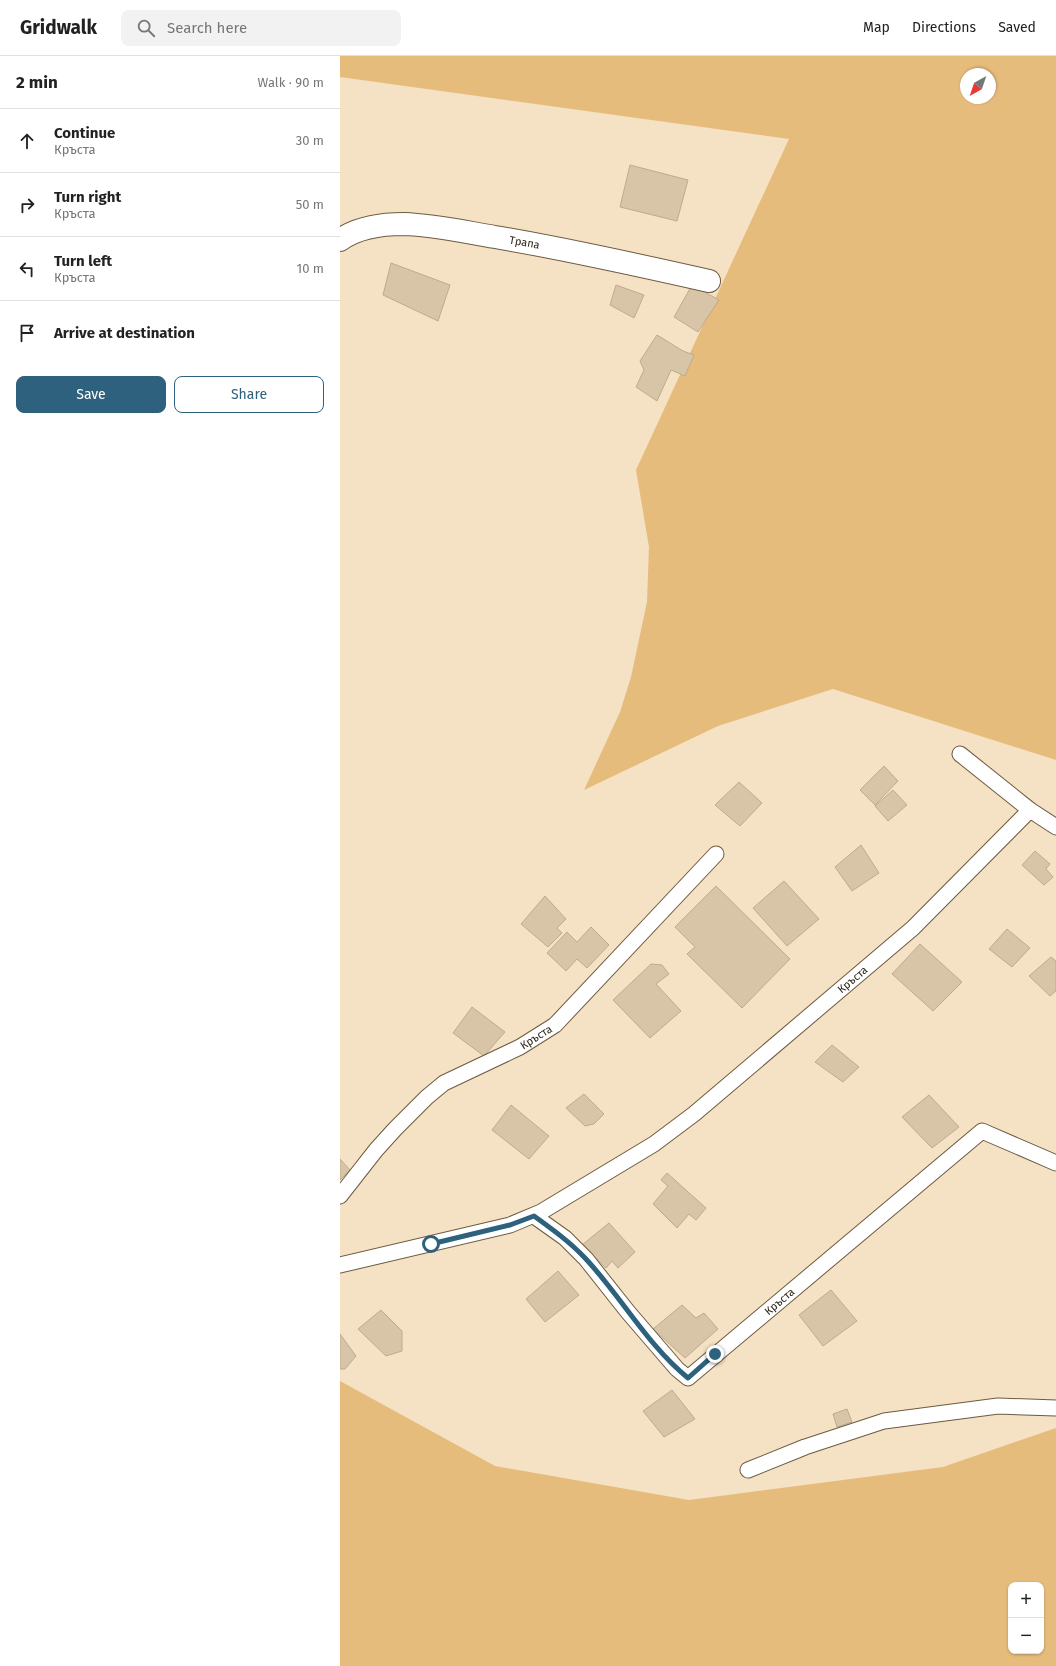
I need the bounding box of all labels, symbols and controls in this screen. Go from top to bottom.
search box [121,10,401,46]
text: Gridwalk [20,16,97,39]
icon: search [135,17,157,39]
text: Search here [167,19,247,37]
text: Map [863,19,890,36]
text: Directions [912,19,976,36]
text: Saved [998,19,1036,36]
north arrow [960,68,996,104]
text: 2 min [16,72,58,93]
text: Walk · 90 m [258,75,324,90]
text: Continue [54,124,115,142]
icon: ahead [16,130,38,152]
text: 30 m [296,133,324,148]
text: Кръста [54,142,95,157]
text: Turn right [54,188,121,206]
icon: right [16,194,38,216]
text: 50 m [296,197,324,212]
text: Кръста [54,206,95,221]
street label: Трапа [508,234,541,252]
text: Turn left [54,252,112,270]
icon: left [16,258,38,280]
text: 10 m [297,261,324,276]
text: Кръста [54,270,95,285]
icon: arrive [16,322,38,344]
text: Arrive at destination [54,324,195,342]
button: Save [16,376,166,413]
button: Share [174,376,324,413]
street label: Кръста [835,963,870,996]
street label: Кръста [518,1023,555,1052]
route start [422,1235,440,1253]
street label: Кръста [762,1285,797,1318]
route end [706,1345,724,1363]
map controls [1008,1582,1044,1654]
button: + [1008,1582,1044,1618]
button: − [1008,1618,1044,1654]

